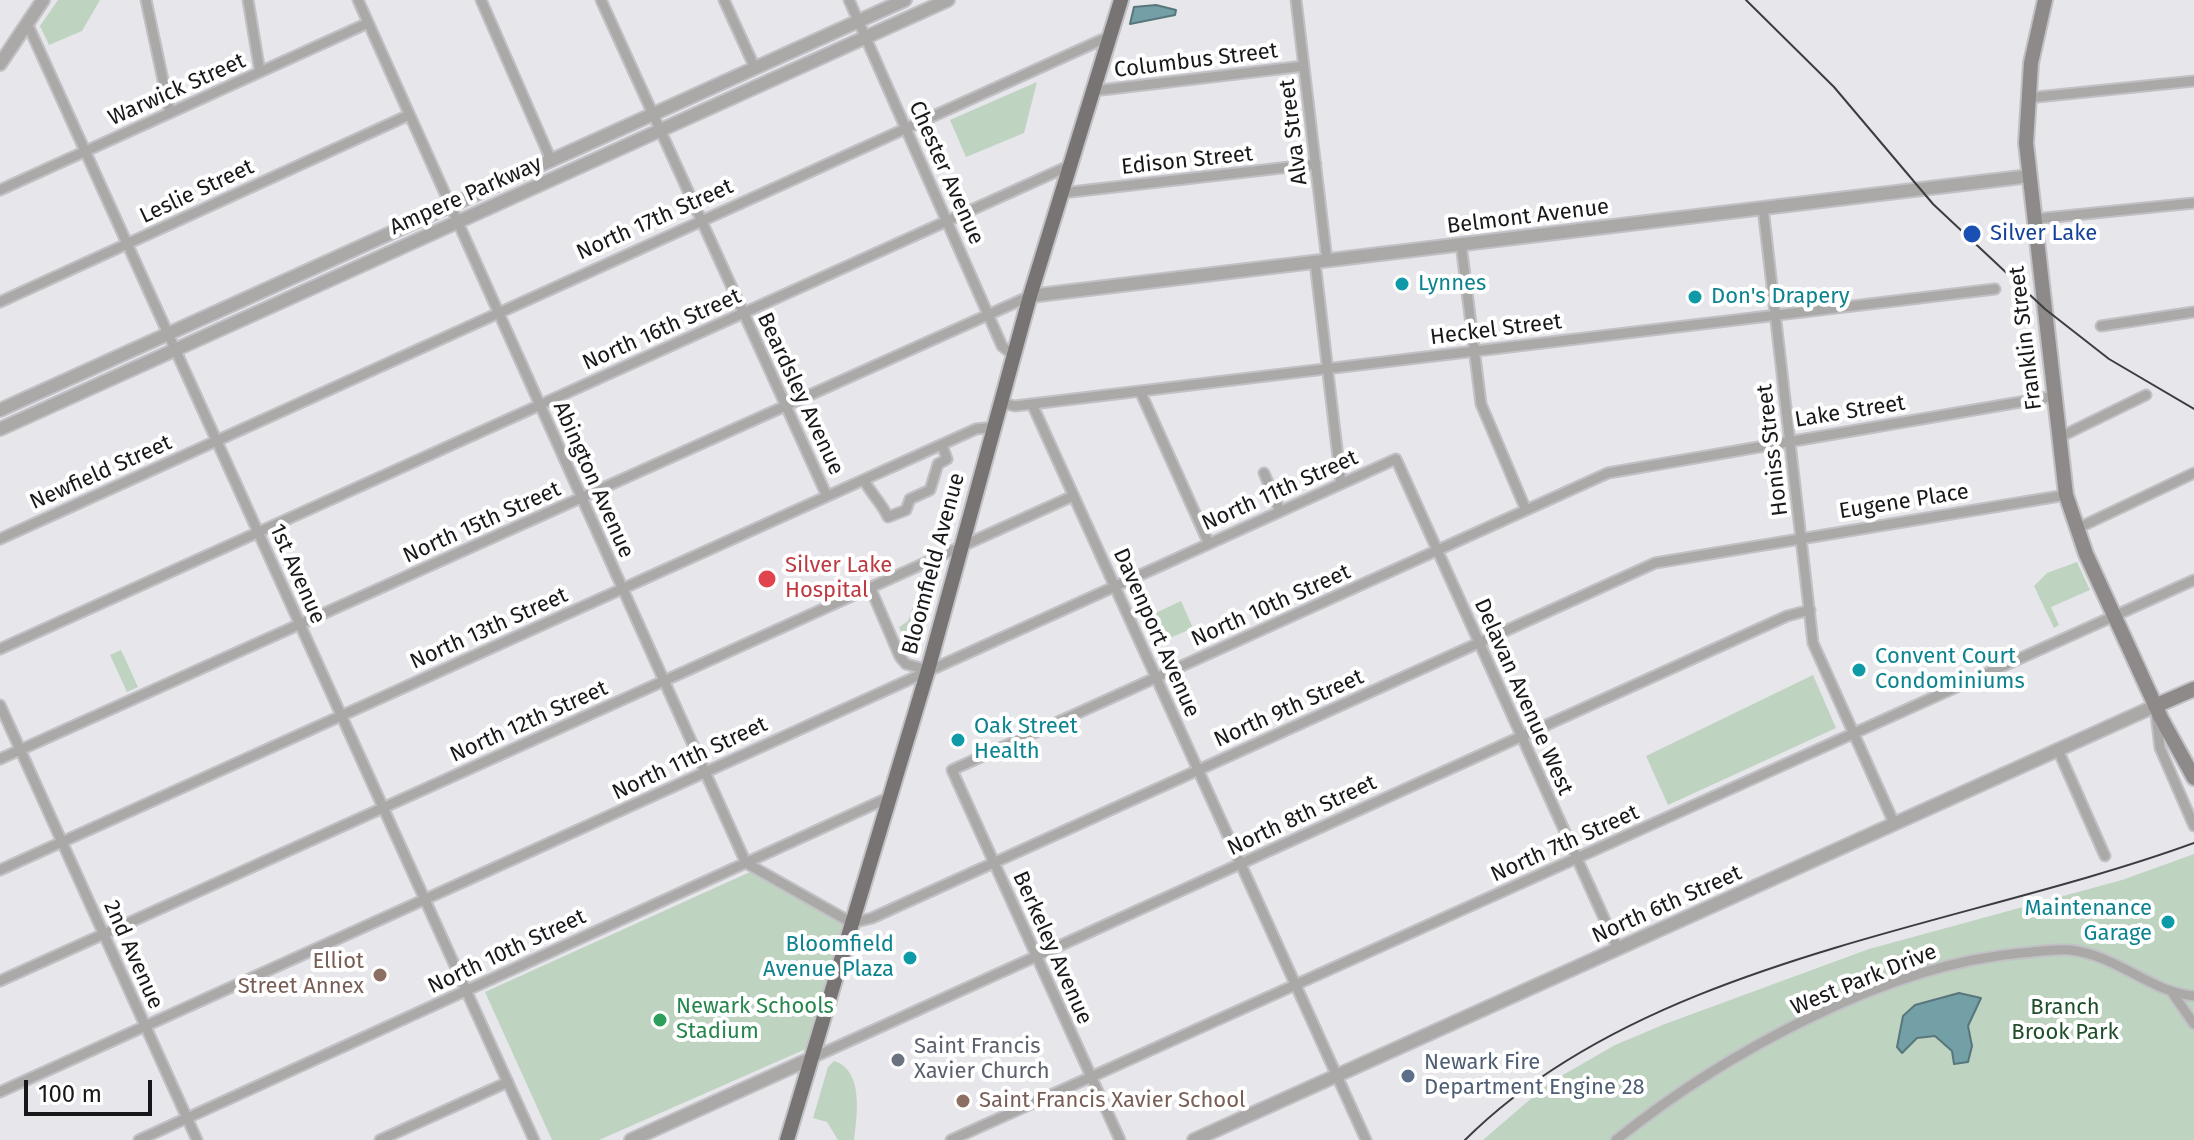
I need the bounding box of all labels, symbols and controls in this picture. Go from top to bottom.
street label: Columbus Street [1113,38,1279,84]
street label: Warwick Street [104,48,250,132]
street label: Alva Street [1274,77,1314,187]
street label: Chester Avenue [903,97,989,249]
street label: Edison Street [1120,141,1254,181]
street label: Ampere Parkway [386,151,546,241]
street label: Leslie Street [136,154,258,230]
street label: North 17th Street [573,174,737,266]
street label: Belmont Avenue [1445,194,1611,240]
place label: Silver Lake [1990,221,2097,247]
marker: Silver Lake [1961,223,1983,245]
street label: Franklin Street [2004,264,2048,412]
place label: Lynnes [1418,271,1486,297]
marker: Lynnes [1393,275,1411,293]
street label: North 16th Street [579,283,745,377]
place label: Don's Drapery [1711,284,1850,310]
marker: Don's Drapery [1686,288,1704,306]
street label: Beardsley Avenue [751,309,849,479]
street label: Heckel Street [1429,309,1563,351]
street label: Honiss Street [1752,383,1794,517]
street label: Lake Street [1793,390,1907,434]
street label: Abington Avenue [547,398,639,562]
street label: Newfield Street [26,430,176,516]
street label: North 11th Street [1198,445,1362,537]
street label: Bloomfield Avenue [897,470,971,658]
street label: North 15th Street [399,476,565,570]
street label: Eugene Place [1837,479,1971,525]
street label: 1st Avenue [263,520,331,628]
street label: Davenport Avenue [1107,544,1205,722]
place label: Silver Lake Hospital [785,553,892,604]
street label: North 10th Street [1187,559,1355,653]
marker: Silver Lake Hospital [756,568,778,590]
street label: North 13th Street [406,582,572,676]
street label: Delavan Avenue West [1468,595,1578,799]
place label: Convent Court Condominiums [1875,644,2025,696]
marker: Convent Court Condominiums [1850,661,1868,679]
street label: North 9th Street [1210,664,1368,754]
street label: North 12th Street [446,675,612,769]
street label: North 11th Street [608,712,772,806]
place label: Oak Street Health [974,714,1078,766]
marker: Oak Street Health [949,731,967,749]
street label: North 8th Street [1223,770,1381,862]
street label: North 7th Street [1487,800,1643,888]
street label: North 6th Street [1588,860,1746,950]
street label: Berkeley Avenue [1006,867,1098,1029]
place label: Maintenance Garage [2024,896,2152,948]
street label: 2nd Avenue [97,897,169,1013]
street label: North 10th Street [424,904,590,1000]
marker: Maintenance Garage [2159,913,2177,931]
place label: Bloomfield Avenue Plaza [763,932,894,984]
street label: West Park Drive [1787,939,1941,1021]
place label: Elliot Street Annex [238,949,364,1000]
marker: Bloomfield Avenue Plaza [901,949,919,967]
marker: Elliot Street Annex [371,966,389,984]
place label: Newark Schools Stadium [676,994,834,1046]
park label: Branch Brook Park [2011,995,2119,1046]
marker: Newark Schools Stadium [651,1011,669,1029]
place label: Saint Francis Xavier Church [914,1034,1050,1086]
place label: Newark Fire Department Engine 28 [1424,1050,1645,1102]
marker: Saint Francis Xavier Church [889,1051,907,1069]
scale bar [28,1064,156,1114]
marker: Newark Fire Department Engine 28 [1399,1067,1417,1085]
text: 100 m [38,1080,102,1108]
place label: Saint Francis Xavier School [979,1088,1246,1114]
marker: Saint Francis Xavier School [954,1092,972,1110]

